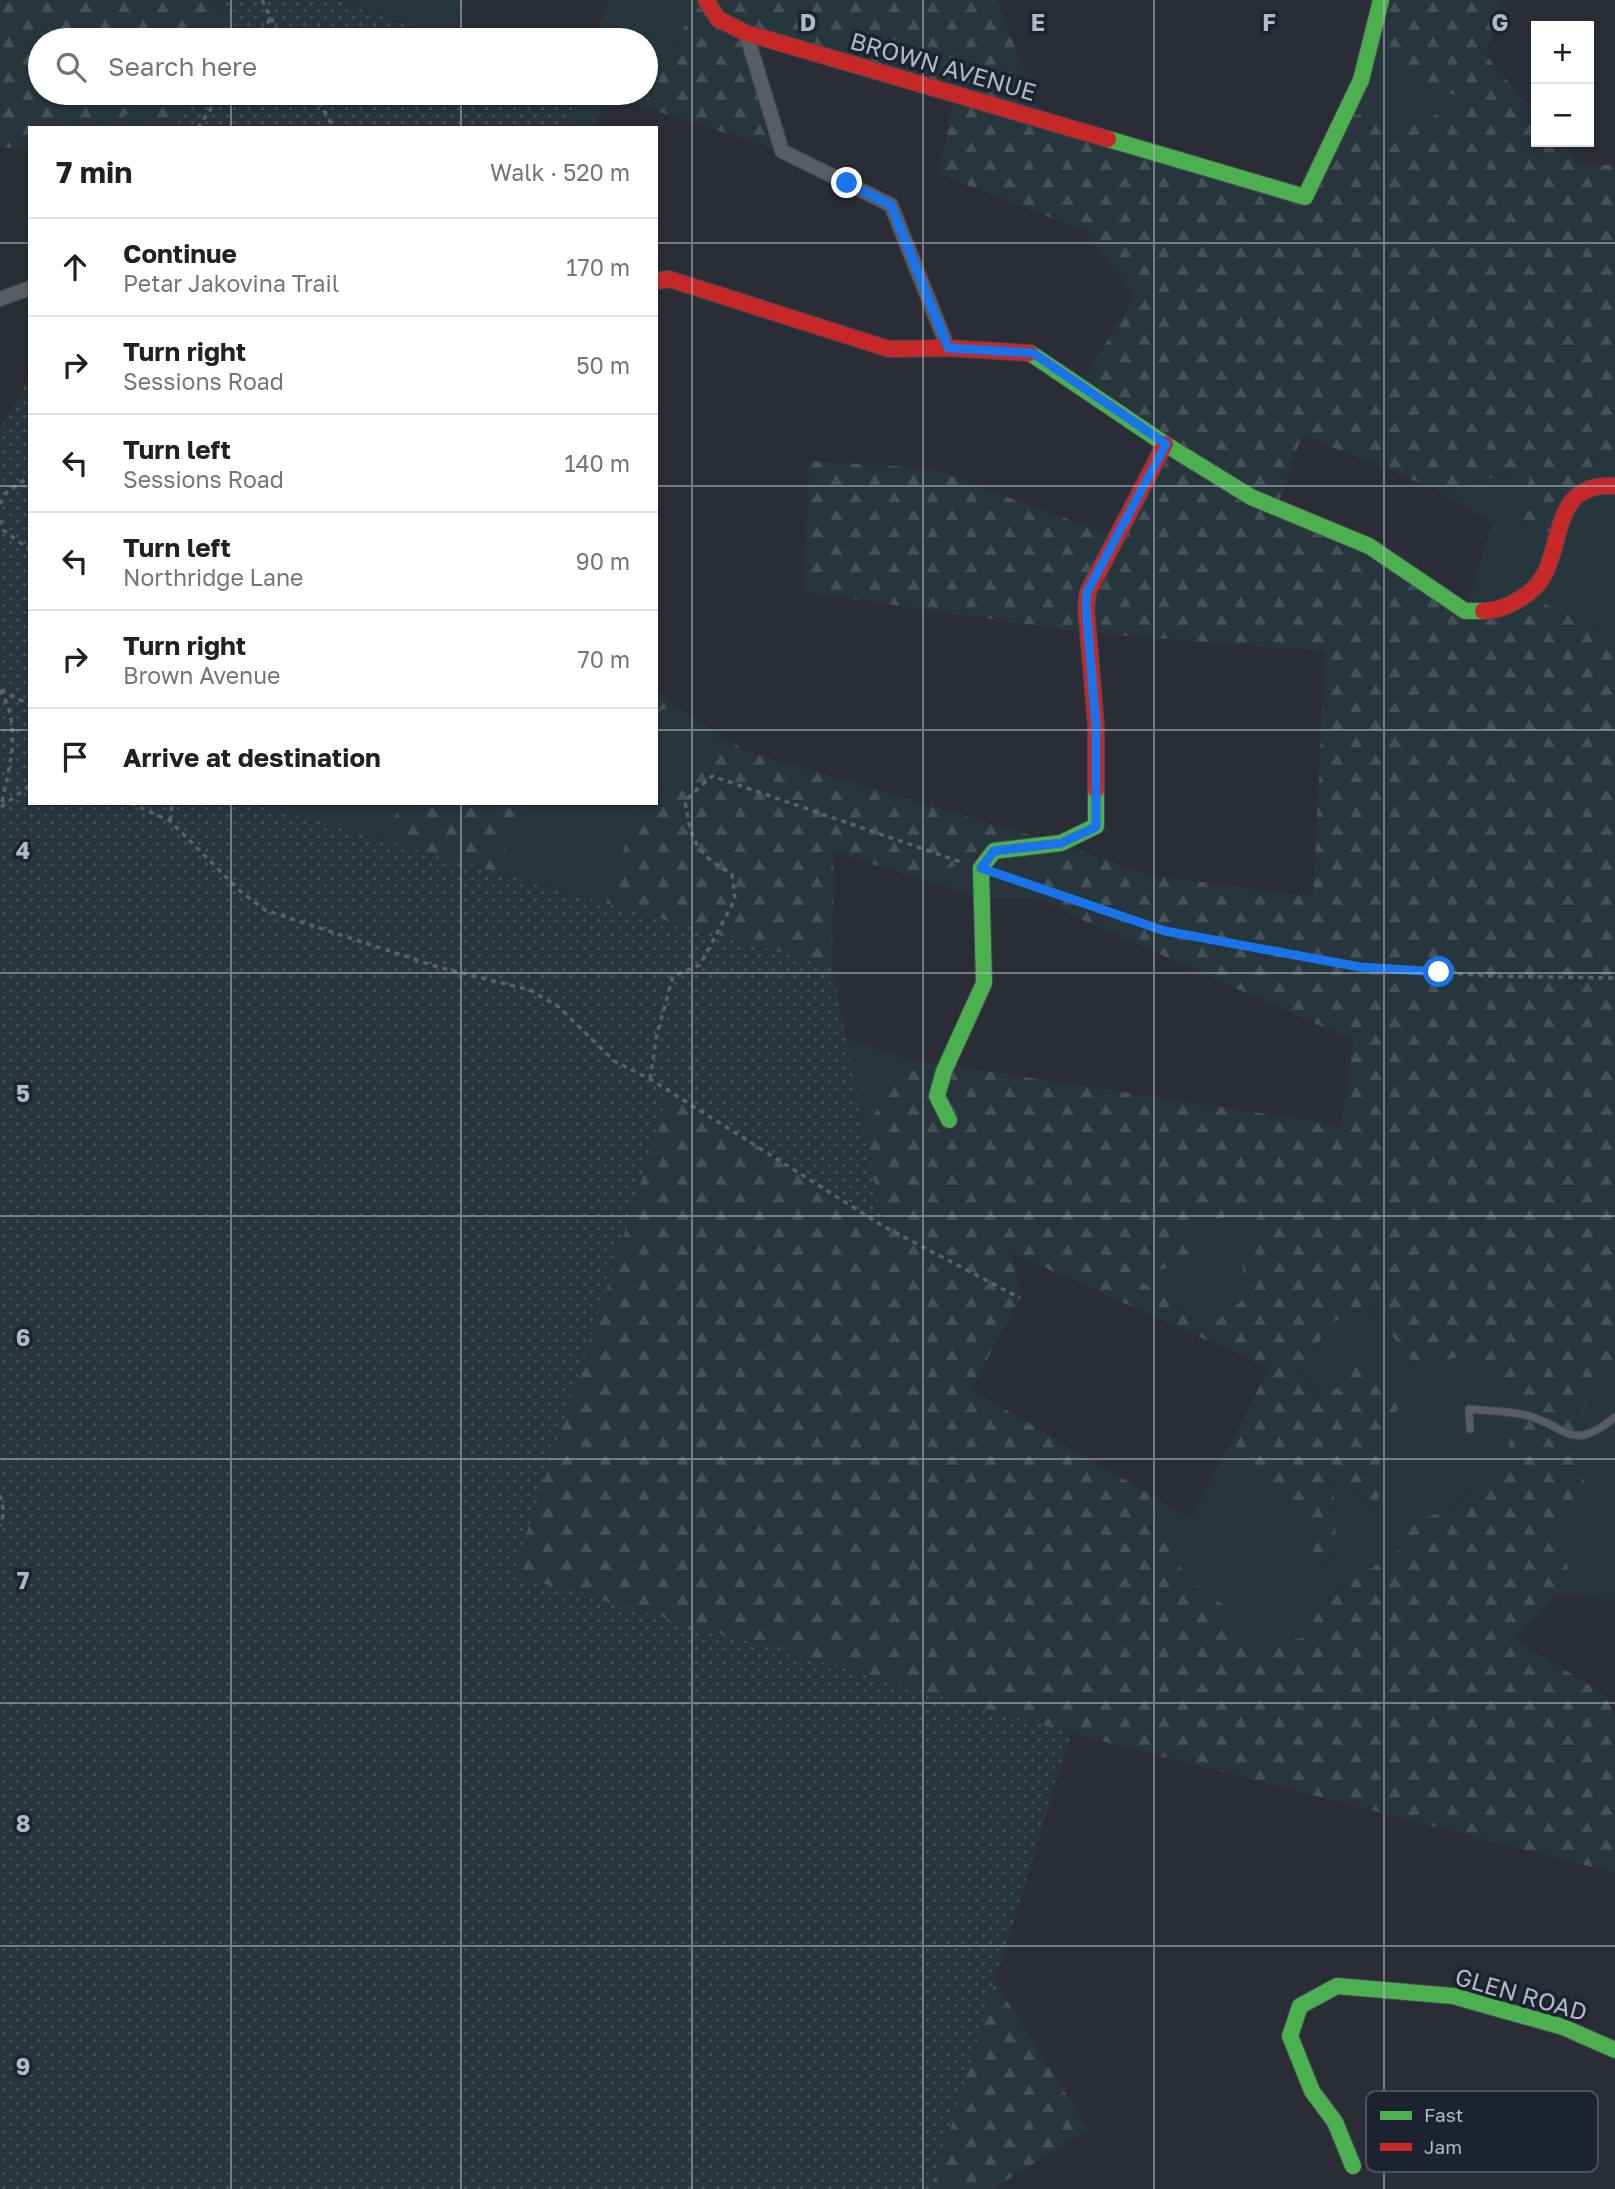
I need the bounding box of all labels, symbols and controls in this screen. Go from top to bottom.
text: D [800,8,816,36]
text: E [1031,8,1045,36]
text: F [1262,8,1276,36]
text: G [1492,8,1508,36]
map controls [1531,21,1594,147]
button: + [1531,21,1594,84]
street label: BROWN AVENUE [847,25,1040,106]
search box [28,28,658,105]
icon: search [52,48,90,86]
text: Search here [108,51,257,82]
button: − [1531,84,1594,147]
text: 7 min [56,154,132,190]
text: Walk · 520 m [490,158,630,186]
route end [831,167,862,198]
text: Continue [123,238,237,269]
icon: ahead [56,248,94,286]
text: 170 m [566,253,630,281]
text: Petar Jakovina Trail [123,269,339,297]
text: Turn right [123,336,246,367]
icon: right [56,346,94,384]
text: 50 m [576,351,630,379]
text: Sessions Road [123,367,284,395]
text: Turn left [123,434,231,465]
icon: left [56,444,94,482]
text: 140 m [564,449,630,477]
text: Sessions Road [123,465,284,493]
text: Turn left [123,532,231,563]
icon: left [56,542,94,580]
text: 90 m [576,547,630,575]
text: Northridge Lane [123,563,303,591]
text: Turn right [123,630,246,661]
icon: right [56,640,94,678]
text: 70 m [577,645,630,673]
text: Brown Avenue [123,661,280,689]
icon: arrive [56,738,94,776]
text: Arrive at destination [123,742,381,773]
text: 4 [16,836,30,864]
route start [1423,956,1454,987]
text: 5 [16,1079,30,1107]
text: 6 [16,1323,30,1351]
text: 7 [17,1566,29,1594]
text: 8 [16,1809,30,1837]
street label: GLEN ROAD [1452,1961,1591,2026]
text: 9 [16,2052,30,2080]
legend [1366,2091,1598,2172]
text: Fast [1424,2103,1463,2126]
text: Jam [1424,2135,1462,2158]

